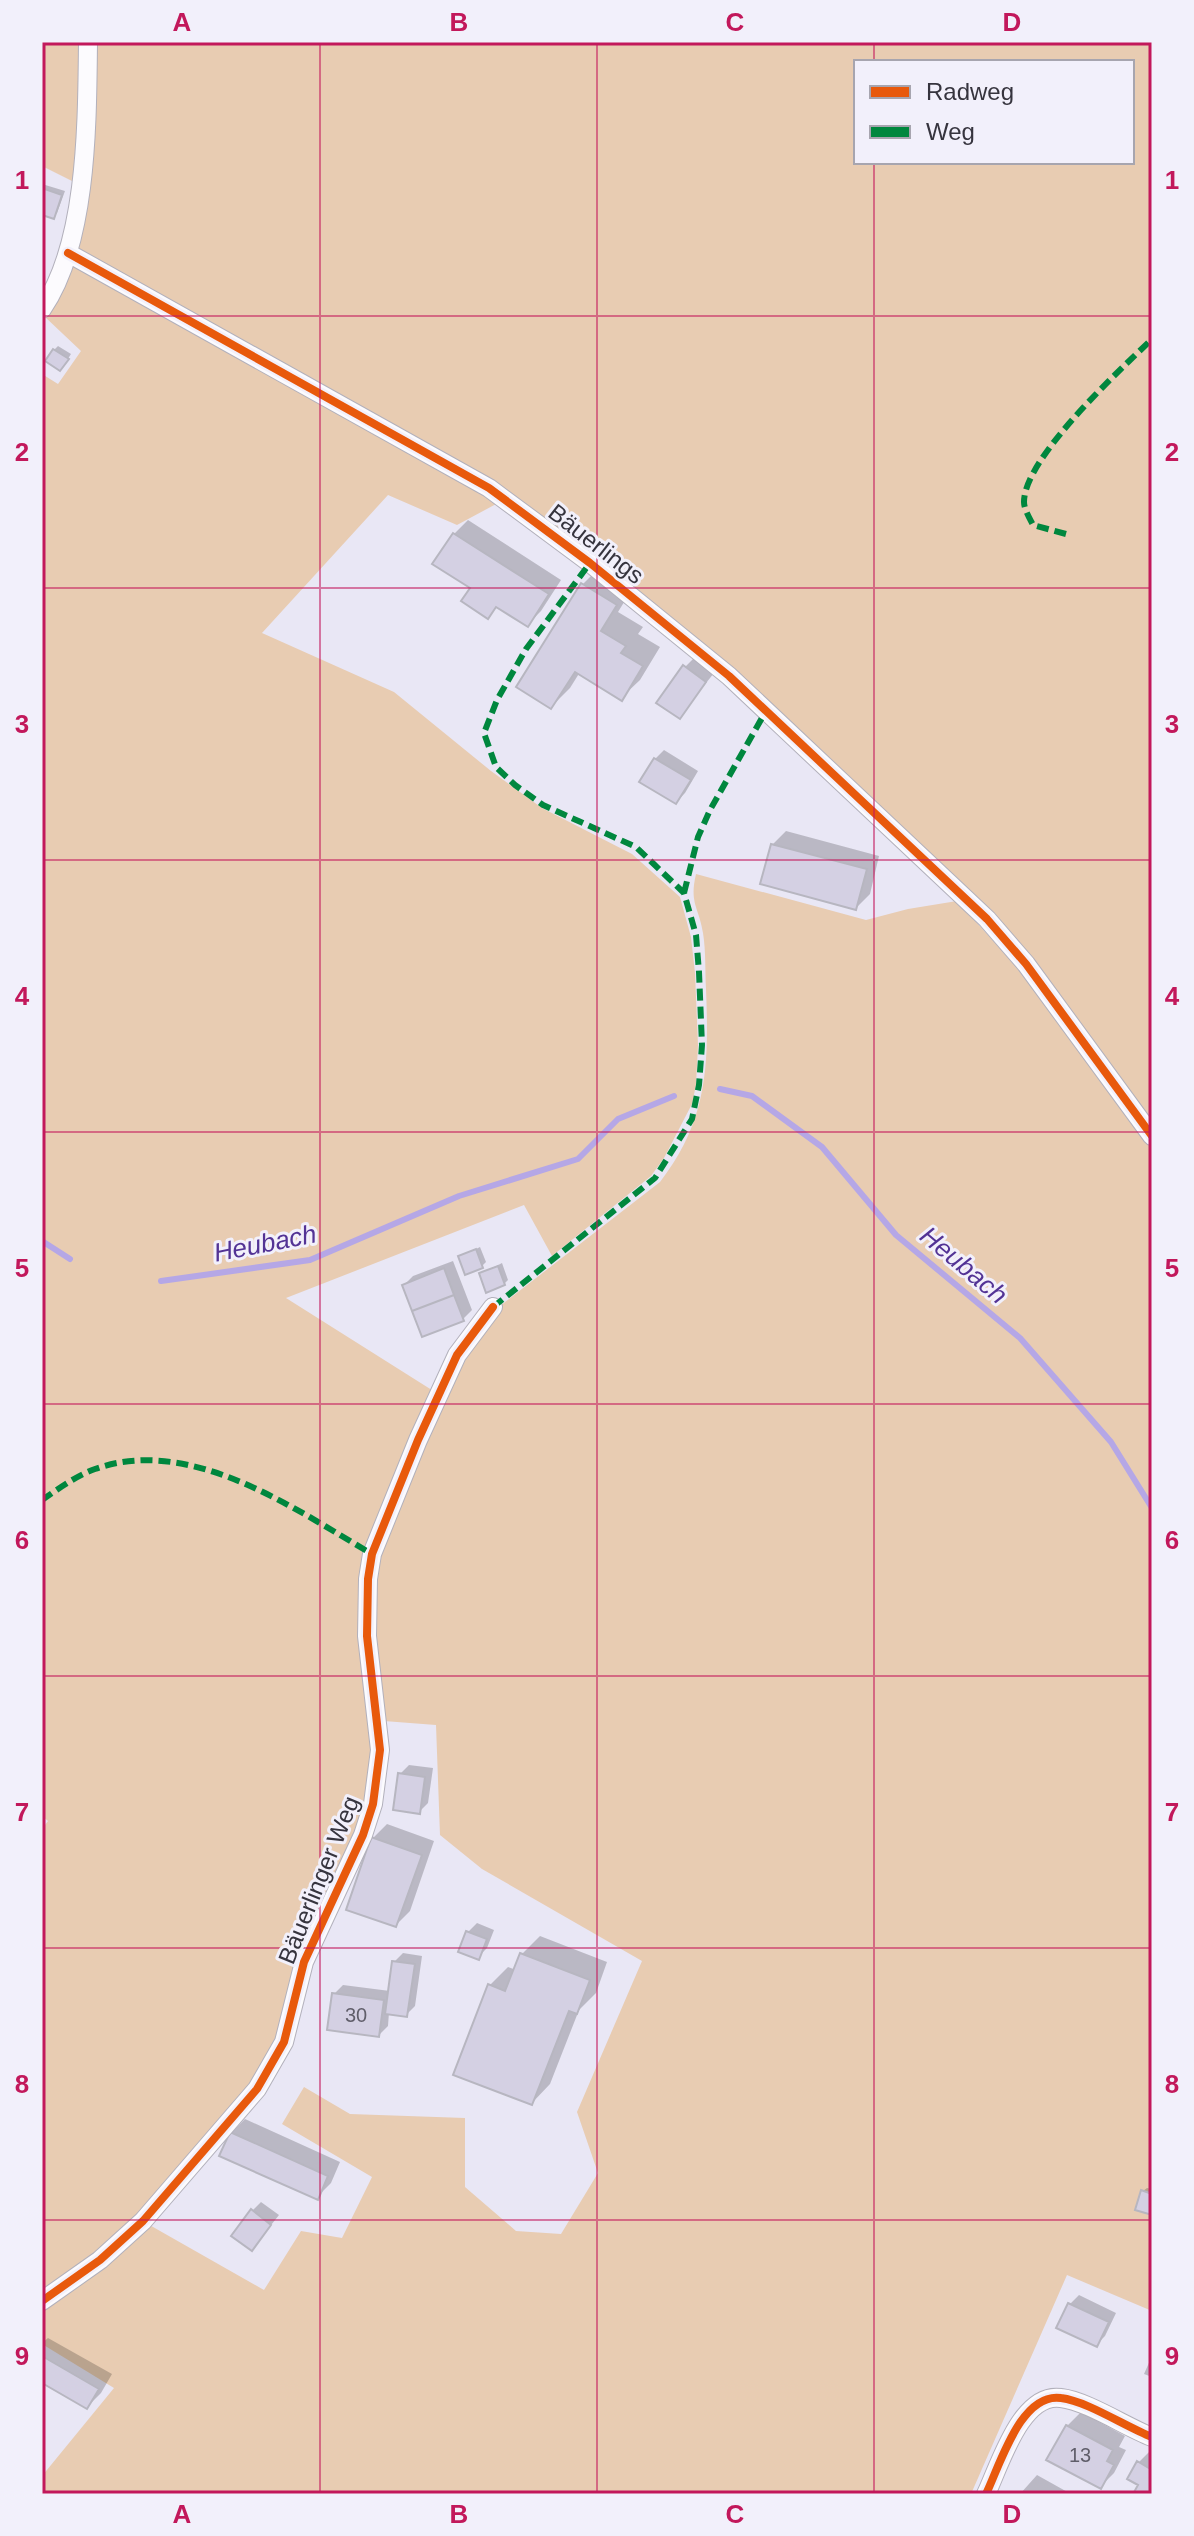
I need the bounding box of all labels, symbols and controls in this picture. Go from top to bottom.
text: A [173,7,192,37]
text: B [450,7,468,37]
text: C [726,7,745,37]
text: D [1003,7,1021,37]
legend [854,60,1134,164]
text: Radweg [926,78,1014,105]
text: Weg [926,118,975,145]
text: 1 [15,165,29,195]
text: 1 [1165,165,1179,195]
text: 2 [15,437,29,467]
text: 2 [1165,437,1179,467]
street label: Bäuerlings [543,498,649,589]
text: 3 [15,709,29,739]
text: 3 [1165,709,1179,739]
text: 4 [15,981,30,1011]
text: 4 [1165,981,1180,1011]
water label: Heubach [211,1218,319,1268]
water label: Heubach [914,1220,1014,1310]
text: 5 [15,1253,29,1283]
text: 5 [1165,1253,1179,1283]
text: 6 [15,1525,29,1555]
text: 6 [1165,1525,1179,1555]
street label: Bäuerlinger Weg [273,1792,364,1968]
text: 7 [15,1797,29,1827]
text: 7 [1165,1797,1179,1827]
house number: 30 [345,2004,367,2026]
text: 8 [15,2069,29,2099]
text: 8 [1165,2069,1179,2099]
text: 9 [15,2341,29,2371]
text: 9 [1165,2341,1179,2371]
house number: 13 [1069,2444,1091,2466]
text: A [173,2499,192,2529]
text: B [450,2499,468,2529]
text: C [726,2499,745,2529]
text: D [1003,2499,1021,2529]

